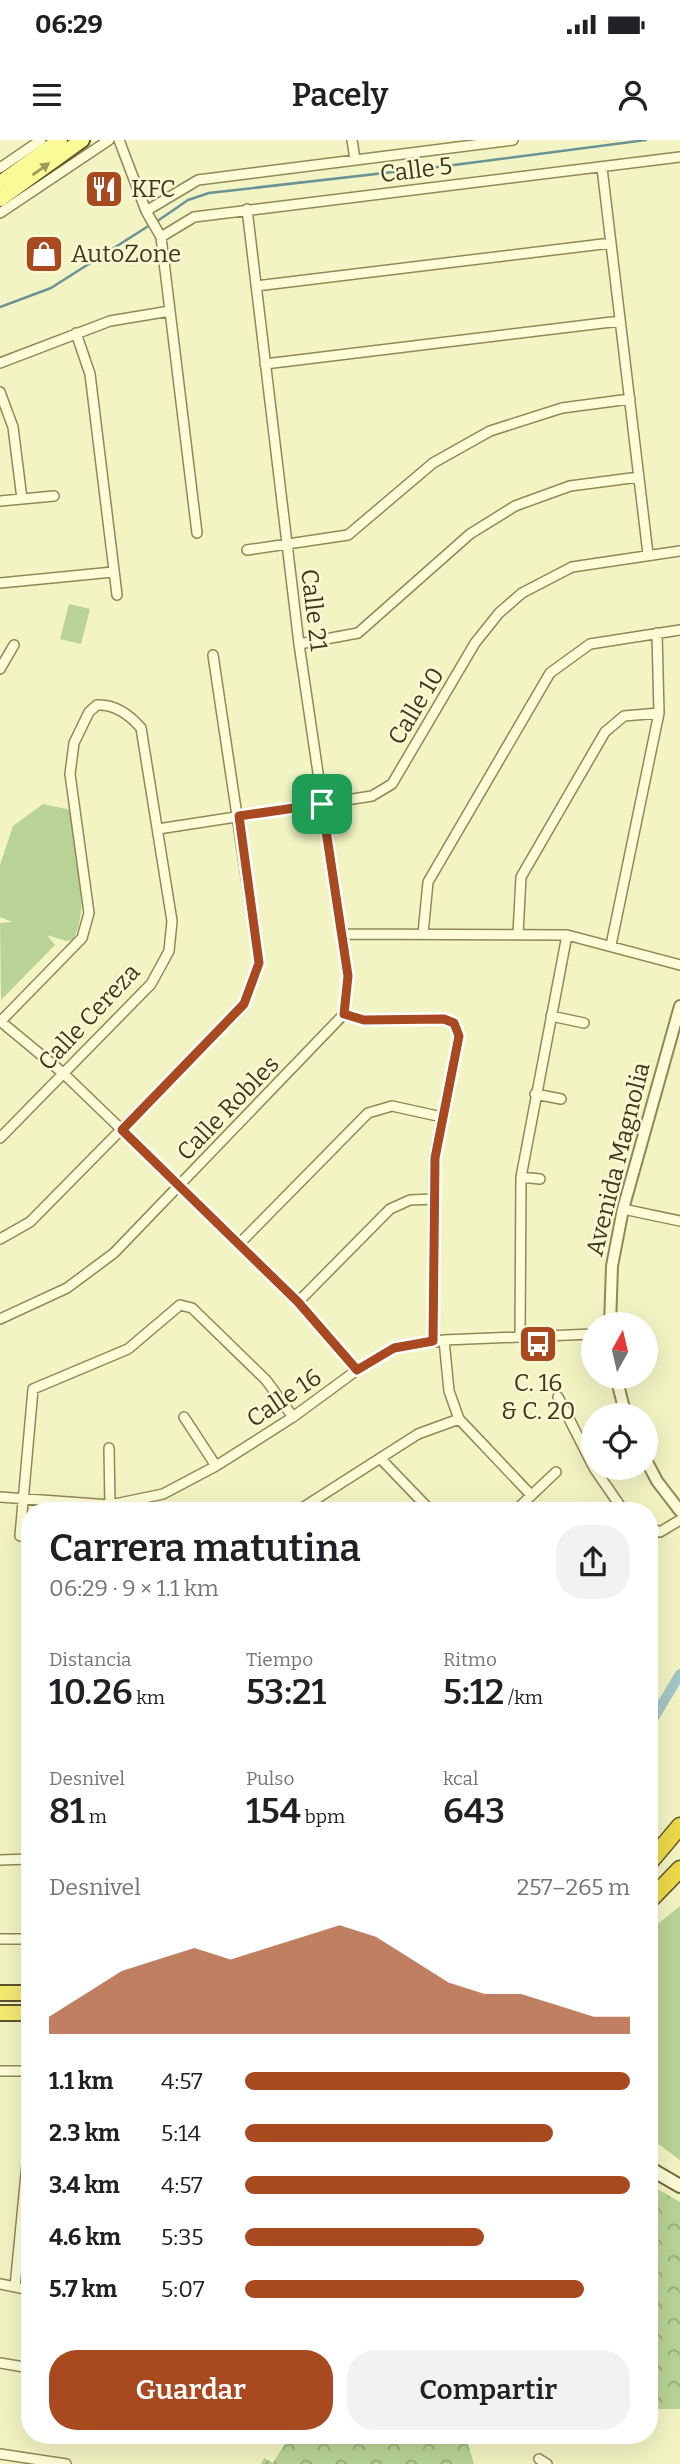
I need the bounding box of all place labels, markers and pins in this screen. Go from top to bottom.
restaurant icon: KFC [83,168,125,210]
place label: KFC [131,175,176,203]
shop icon: AutoZone [23,233,65,275]
place label: AutoZone [71,240,181,268]
pin [292,774,352,834]
bus stop icon: C. 16 & C. 20 [517,1323,559,1365]
place label: C. 16 & C. 20 [501,1369,575,1425]

